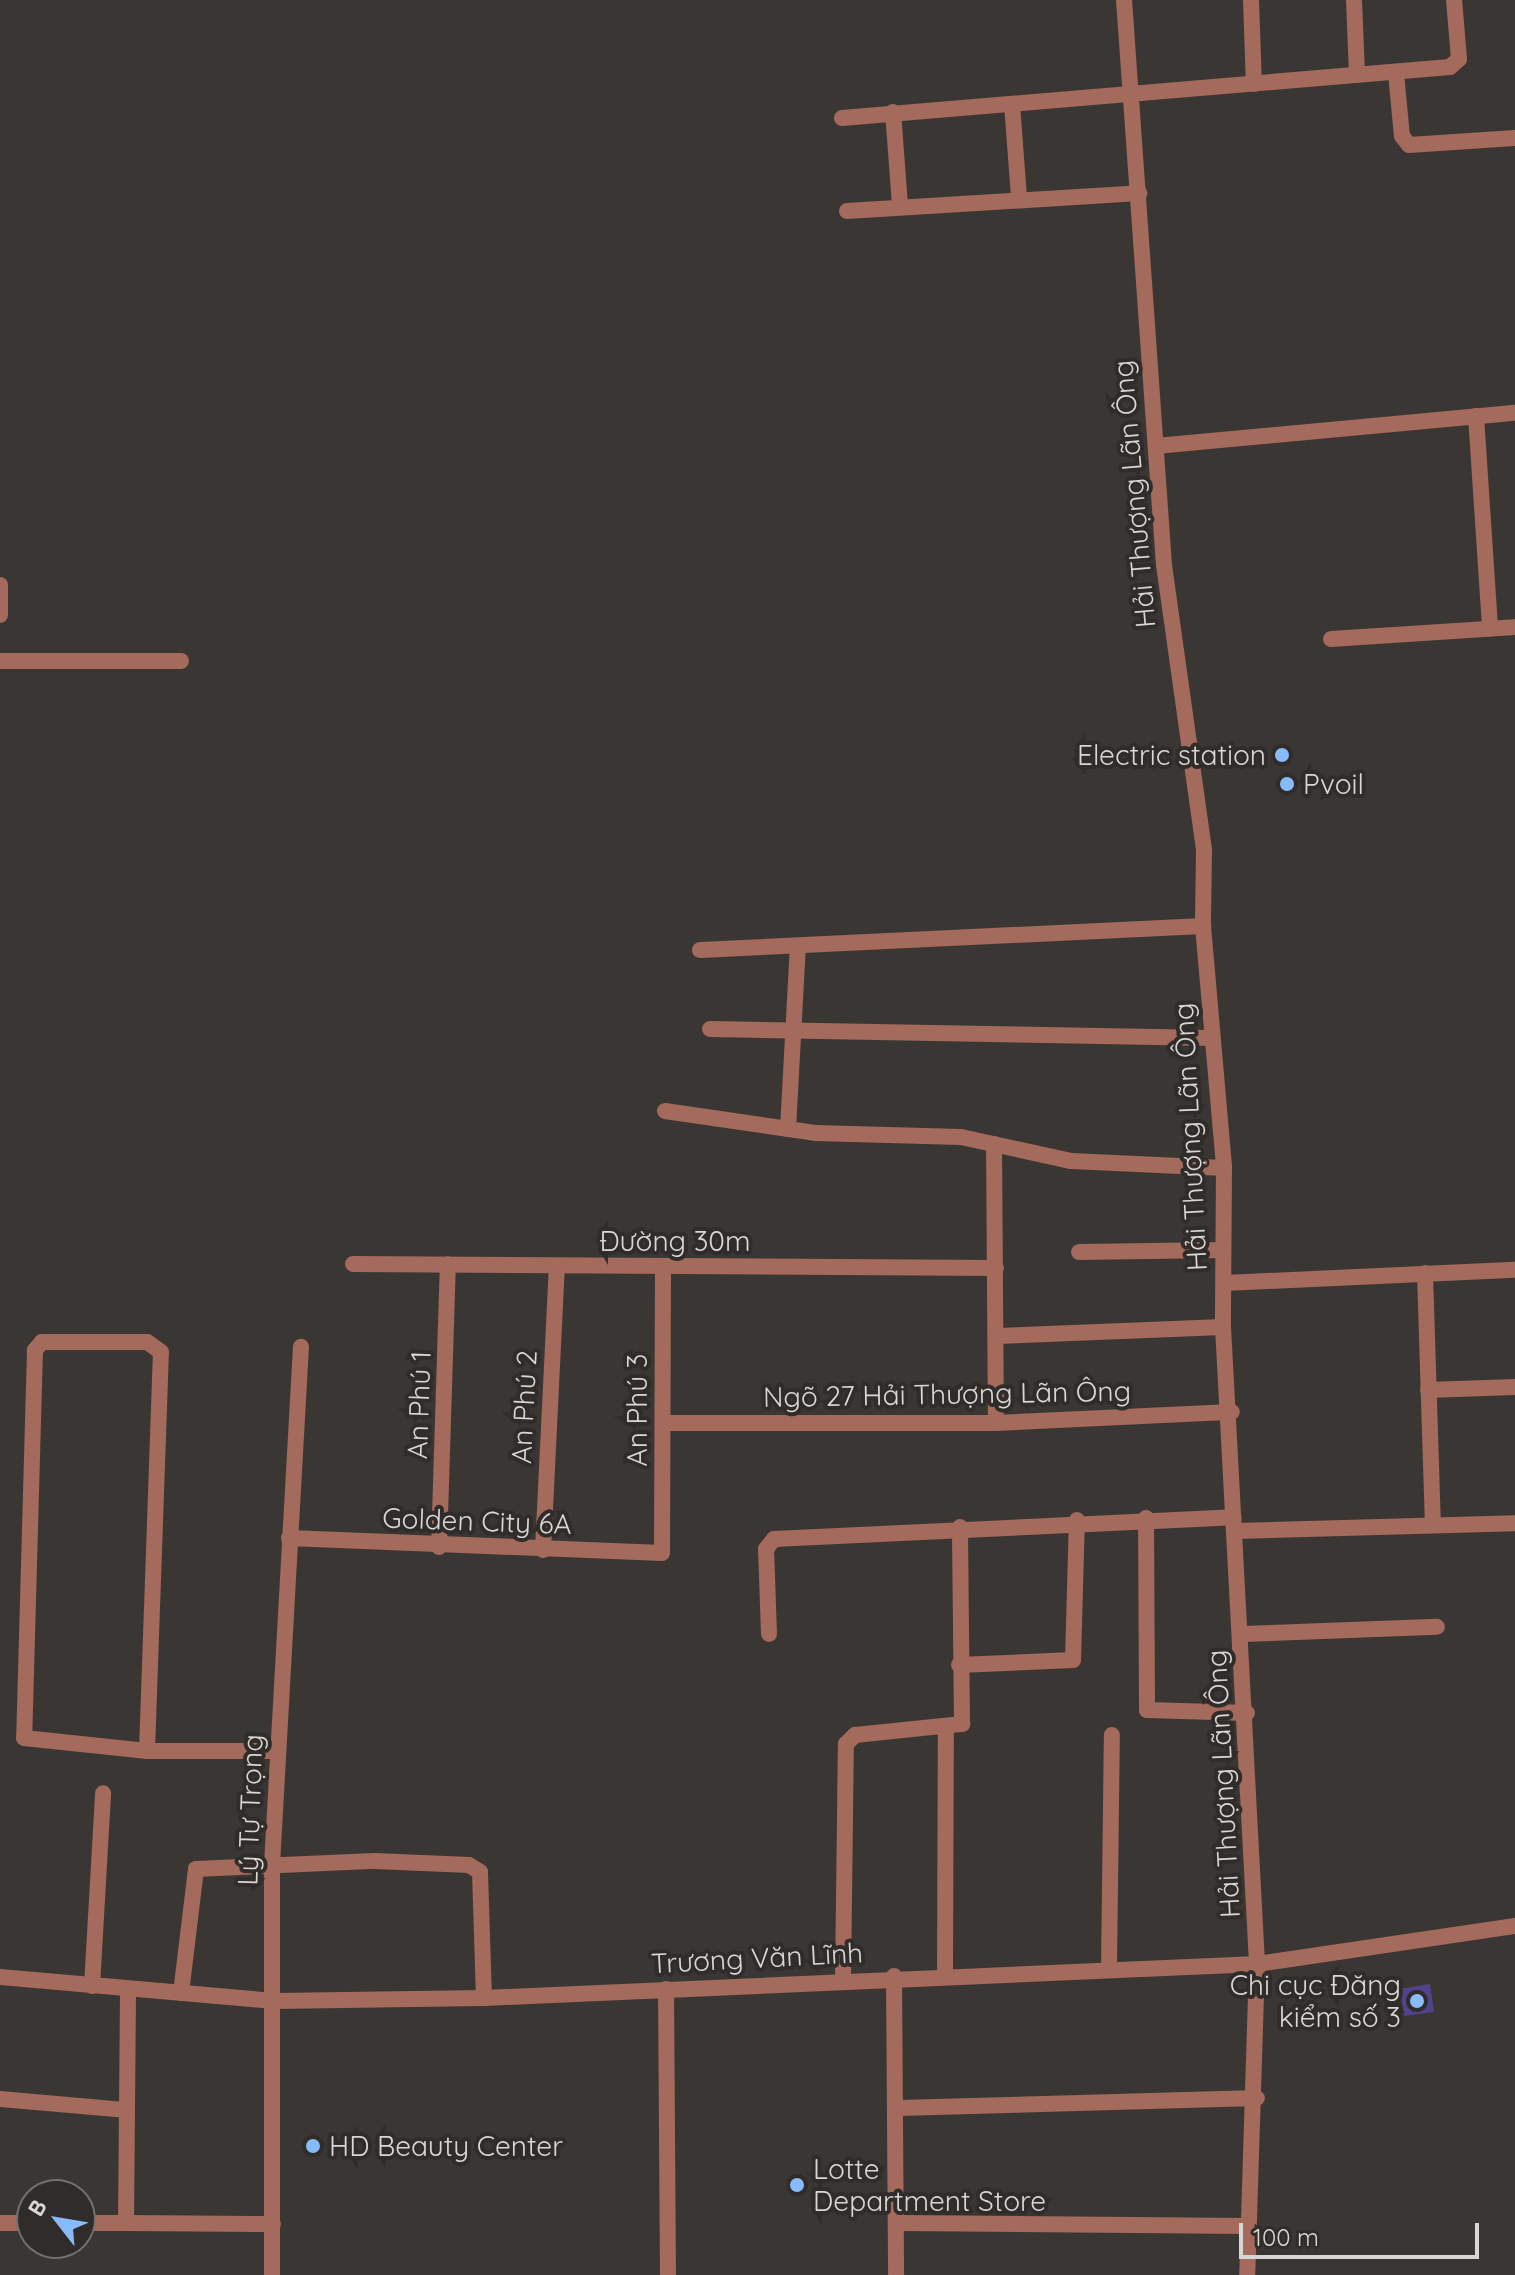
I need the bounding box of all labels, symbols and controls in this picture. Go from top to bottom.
street label: Hải Thượng Lãn Ông [1106,359,1162,629]
place label: Electric station [1077,738,1266,772]
marker: Electric station [1273,746,1291,764]
place label: Pvoil [1303,767,1364,801]
marker: Pvoil [1278,775,1296,793]
street label: Hải Thượng Lãn Ông [1166,1002,1214,1272]
street label: Đường 30m [599,1224,751,1258]
street label: An Phú 2 [504,1349,544,1465]
street label: An Phú 1 [400,1350,438,1460]
street label: An Phú 3 [620,1354,654,1466]
street label: Ngõ 27 Hải Thượng Lãn Ông [763,1374,1131,1414]
street label: Golden City 6A [382,1501,572,1541]
street label: Hải Thượng Lãn Ông [1199,1649,1247,1919]
street label: Lý Tự Trọng [231,1734,269,1886]
street label: Trương Văn Lĩnh [650,1936,864,1980]
place label: Chi cục Đăng kiểm số 3 [1230,1968,1401,2034]
marker: Chi cục Đăng kiểm số 3 [1408,1992,1426,2010]
place label: HD Beauty Center [329,2129,563,2163]
marker: HD Beauty Center [304,2137,322,2155]
place label: Lotte Department Store [813,2152,1046,2218]
marker: Lotte Department Store [788,2176,806,2194]
north arrow [16,2179,96,2259]
text: B [21,2194,53,2221]
scale bar [1243,2207,1483,2257]
text: 100 m [1253,2222,1319,2252]

